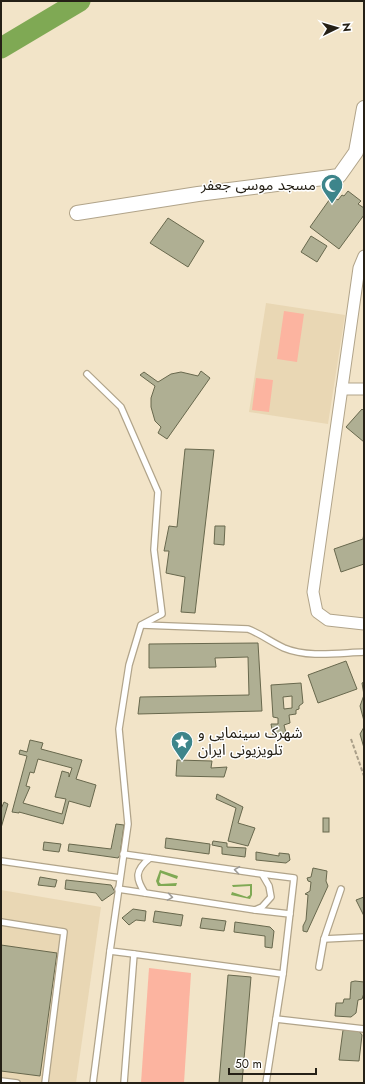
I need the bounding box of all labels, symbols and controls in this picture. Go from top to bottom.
north arrow [317,8,357,48]
text: N [339,22,355,32]
mosque icon: مسجد موسی جعفر [319,172,345,205]
place label: مسجد موسی جعفر [200,174,316,196]
place label: شهرک سینمایی و تلویزیونی ایران [198,722,303,761]
place icon: شهرک سینمایی و تلویزیونی ایران [169,729,195,762]
one-way arrow [234,866,240,875]
one-way arrow [166,892,173,901]
scale bar [229,1050,316,1076]
text: 50 m [235,1055,262,1073]

